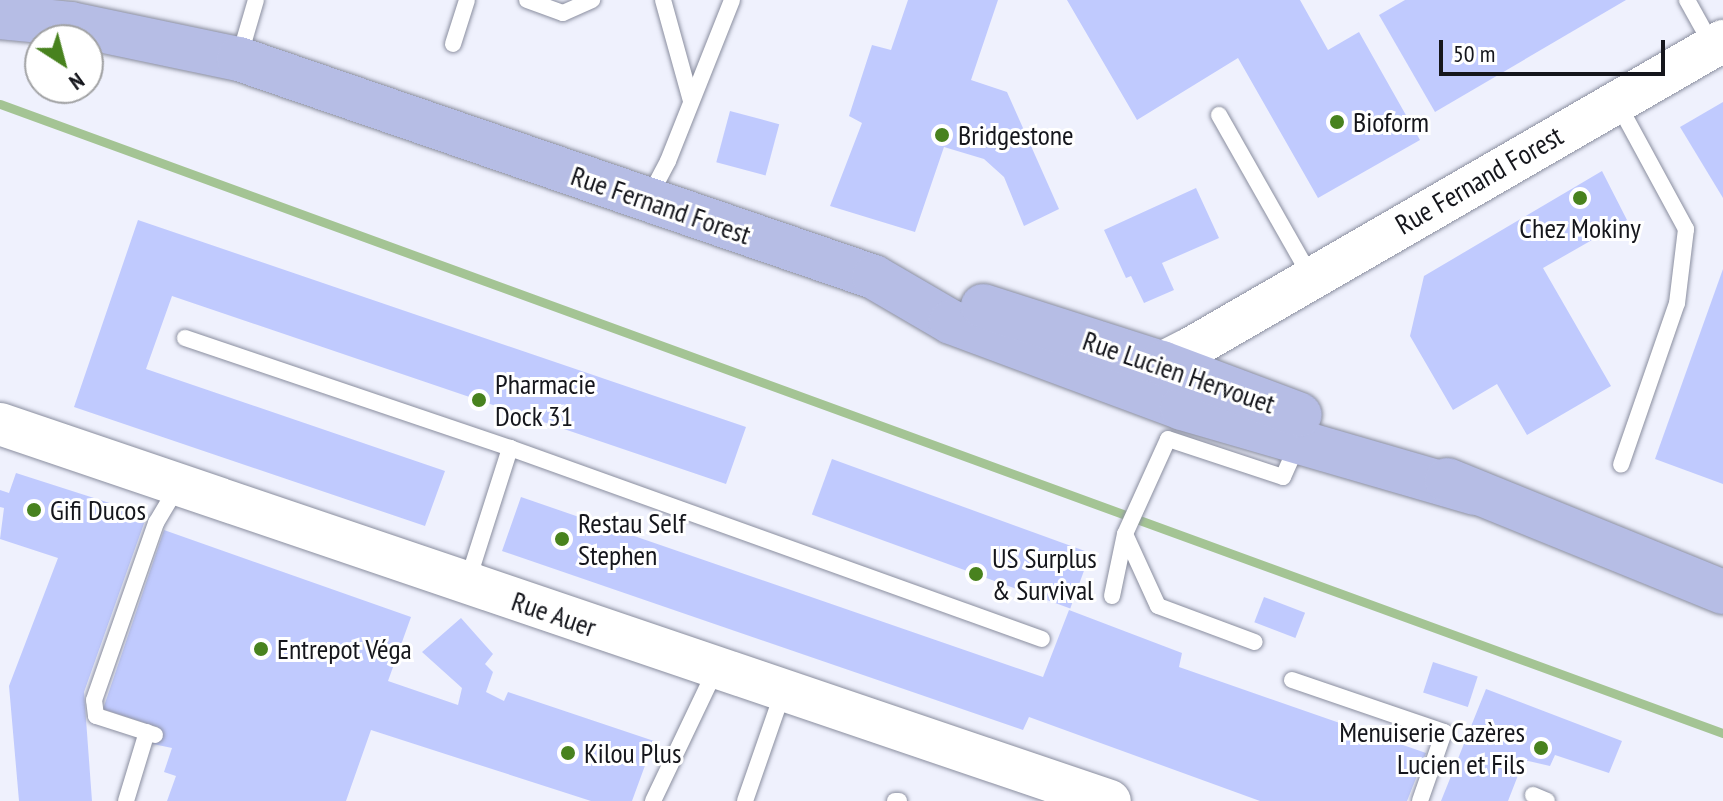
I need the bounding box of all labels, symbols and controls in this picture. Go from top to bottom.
north arrow [24,24,104,104]
scale bar [1443,24,1669,74]
text: 50 m [1453,38,1495,69]
text: N [64,67,90,97]
place label: Bioform [1353,105,1429,139]
marker: Bioform [1328,113,1346,131]
place label: Bridgestone [958,118,1074,152]
street label: Rue Fernand Forest [1389,119,1569,241]
marker: Bridgestone [933,126,951,144]
street label: Rue Fernand Forest [567,159,755,251]
marker: Chez Mokiny [1571,189,1589,207]
place label: Chez Mokiny [1519,211,1641,245]
street label: Rue Lucien Hervouet [1079,323,1279,421]
place label: Pharmacie Dock 31 [495,367,596,433]
marker: Pharmacie Dock 31 [470,391,488,409]
place label: Gifi Ducos [50,493,146,527]
marker: Gifi Ducos [25,501,43,519]
place label: Restau Self Stephen [578,506,686,572]
marker: Restau Self Stephen [553,530,571,548]
place label: US Surplus & Survival [992,541,1097,607]
marker: US Surplus & Survival [967,565,985,583]
street label: Rue Auer [507,584,601,644]
place label: Entrepot Véga [277,632,412,666]
marker: Entrepot Véga [252,640,270,658]
place label: Menuiserie Cazères Lucien et Fils [1339,715,1525,781]
place label: Kilou Plus [584,736,681,770]
marker: Menuiserie Cazères Lucien et Fils [1532,739,1550,757]
marker: Kilou Plus [559,744,577,762]

